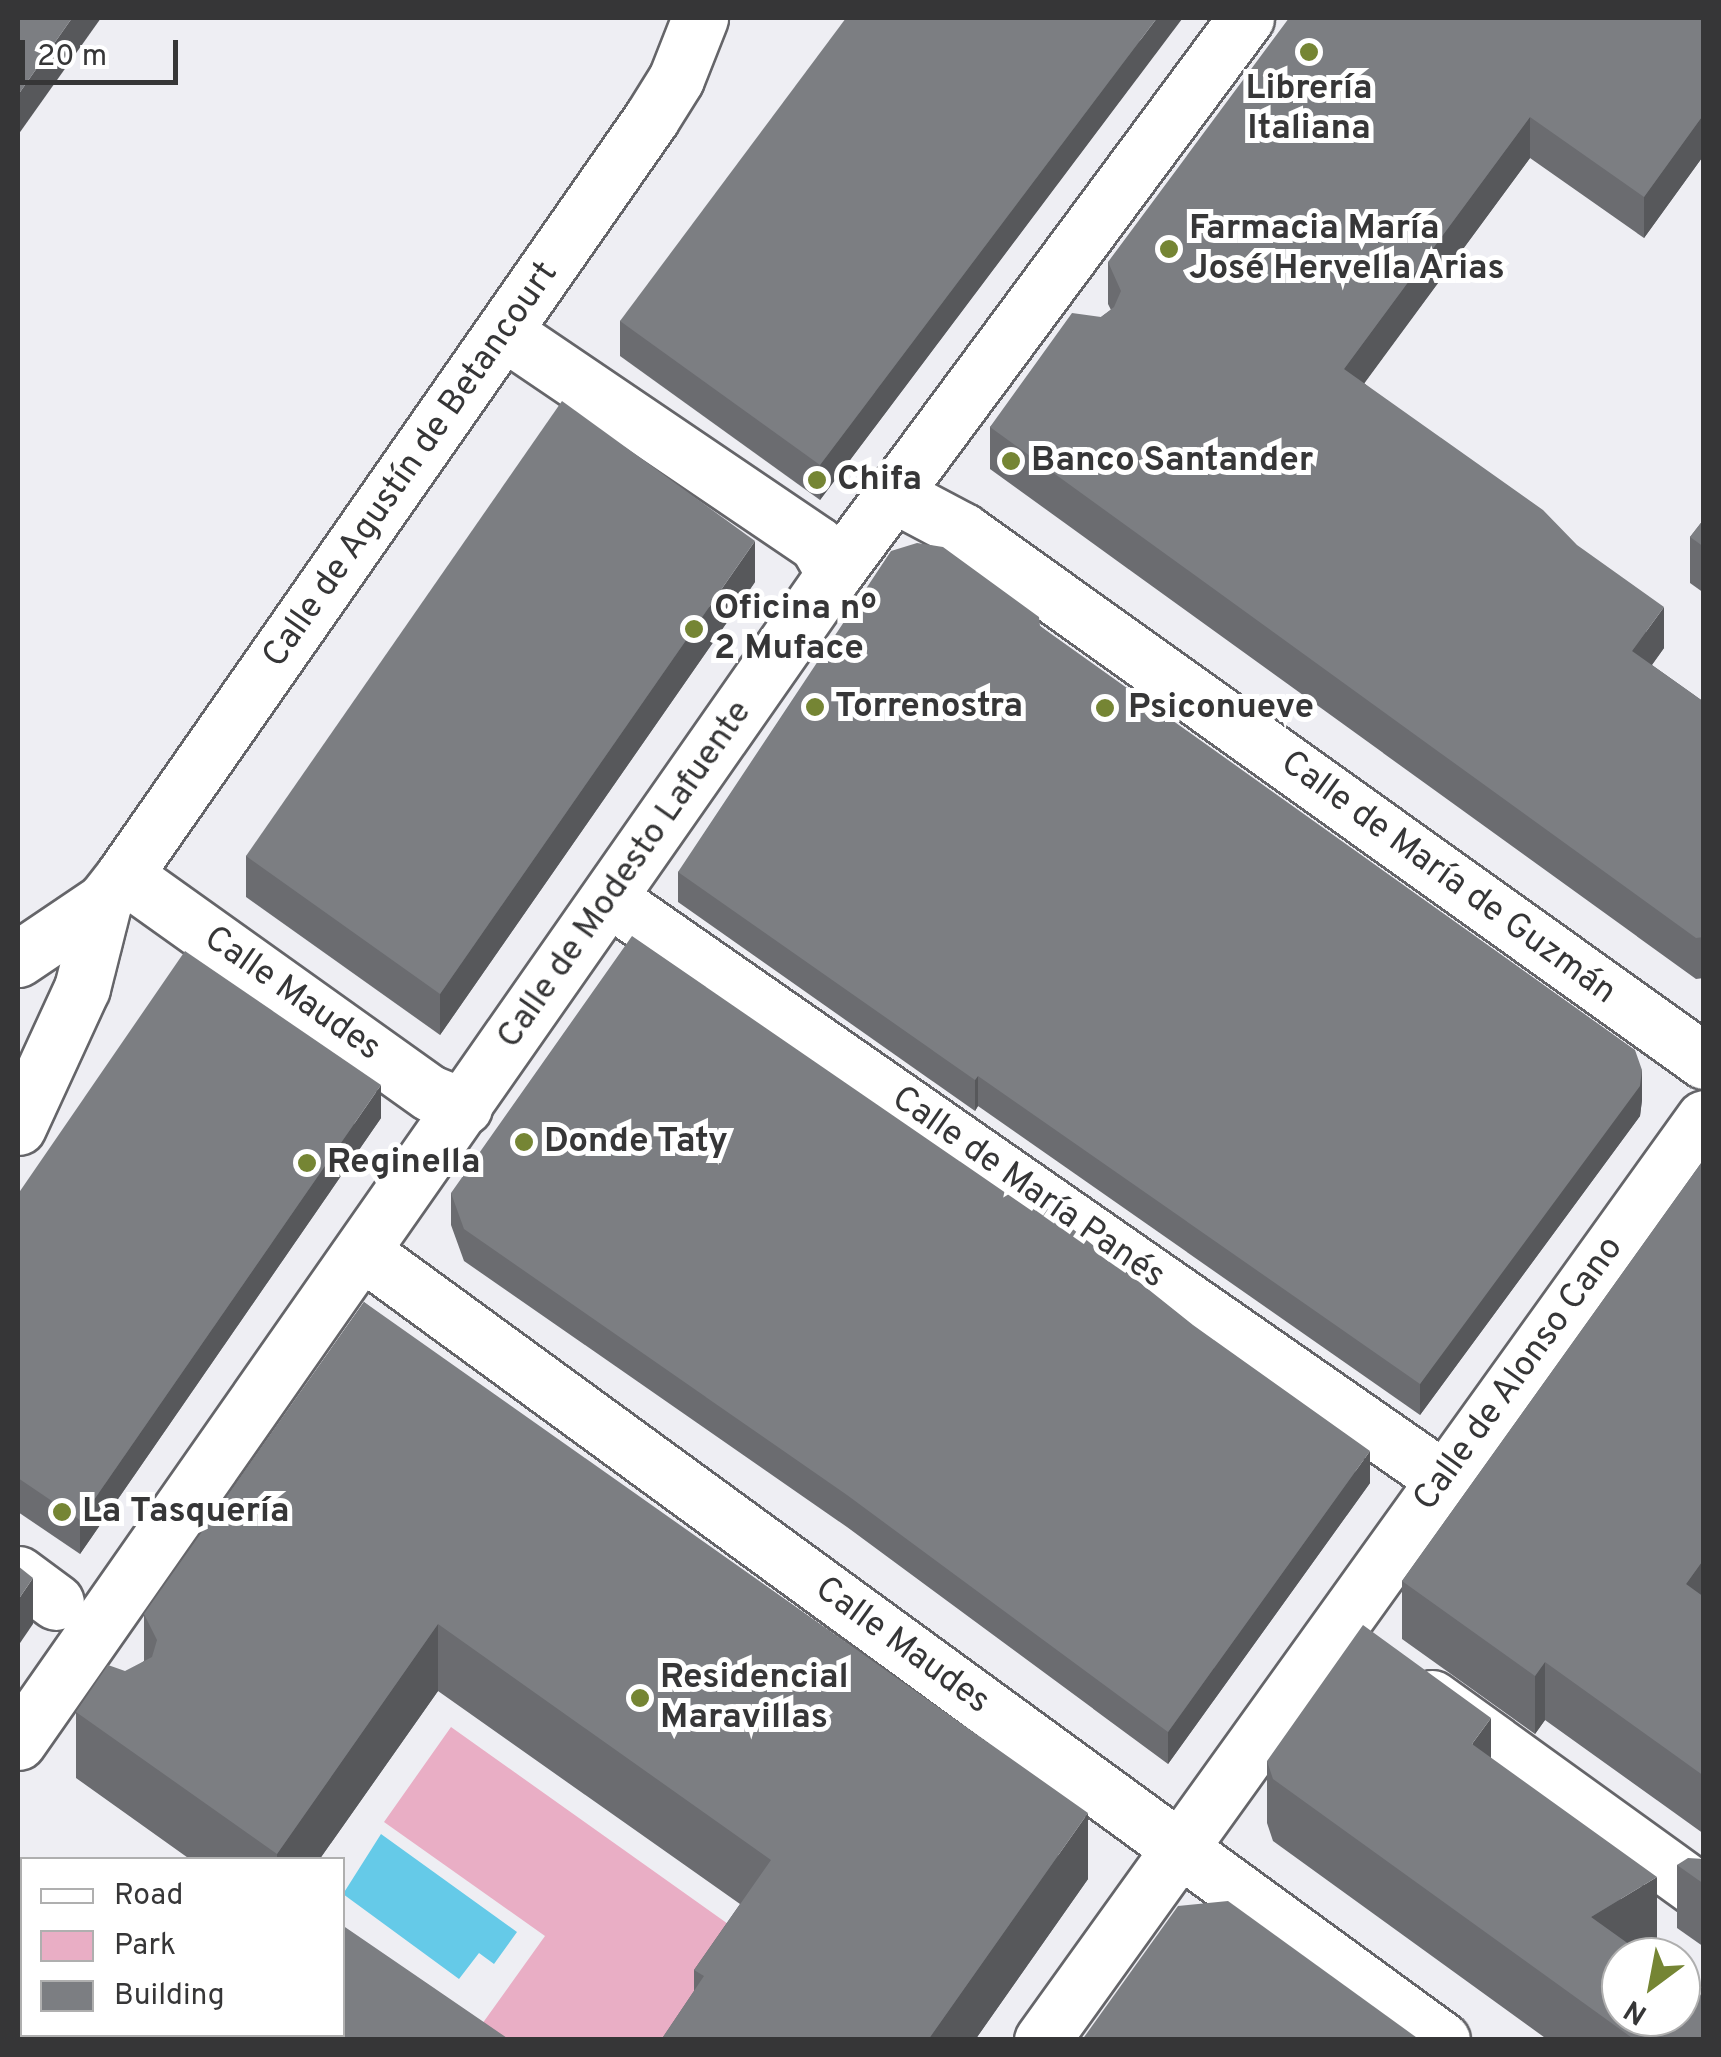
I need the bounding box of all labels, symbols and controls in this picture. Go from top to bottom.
scale bar [25,20,182,82]
text: 20 m [37,39,107,76]
marker: Librería Italiana [1298,41,1320,63]
place label: Librería Italiana [1246,68,1372,150]
place label: Farmacia María José Hervella Arias [1189,208,1506,290]
marker: Farmacia María José Hervella Arias [1158,238,1180,260]
street label: Calle de Agustín de Betancourt [254,253,568,677]
place label: Banco Santander [1031,440,1313,482]
marker: Banco Santander [1000,450,1022,472]
place label: Chifa [837,459,922,501]
marker: Chifa [806,469,828,491]
place label: Oficina nº 2 Muface [714,588,877,670]
marker: Oficina nº 2 Muface [683,618,705,640]
place label: Torrenostra [835,686,1023,728]
place label: Psiconueve [1128,687,1314,729]
street label: Calle de Modesto Lafuente [489,693,761,1057]
marker: Psiconueve [1092,695,1118,721]
marker: Torrenostra [804,696,826,718]
street label: Calle de María de Guzmán [1272,742,1624,1014]
street label: Calle Maudes [196,918,388,1070]
street label: Calle de María Panés [883,1078,1173,1298]
place label: Donde Taty [544,1121,728,1163]
marker: Donde Taty [513,1131,535,1153]
place label: Reginella [327,1142,481,1184]
marker: Reginella [296,1152,318,1174]
street label: Calle de Alonso Cano [1405,1228,1633,1520]
place label: La Tasquería [82,1491,289,1533]
marker: La Tasquería [51,1501,73,1523]
street label: Calle Maudes [806,1568,998,1724]
place label: Residencial Maravillas [660,1657,849,1739]
marker: Residencial Maravillas [629,1687,651,1709]
legend [20,1857,345,2037]
text: Road [114,1878,183,1915]
text: Park [114,1928,176,1965]
north arrow [1601,1937,1701,2037]
text: Building [114,1978,225,2015]
text: N [1618,1990,1654,2031]

